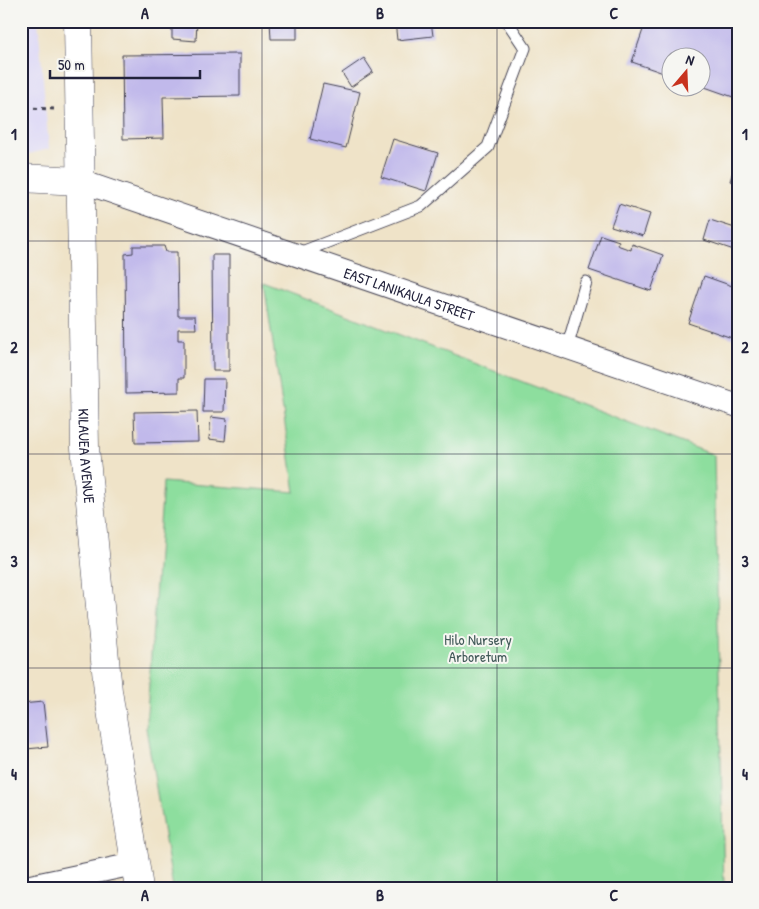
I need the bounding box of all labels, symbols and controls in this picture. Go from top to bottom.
text: A [141,2,149,24]
text: B [376,2,384,24]
text: C [610,2,619,24]
scale bar [50,48,200,80]
north arrow [662,48,712,98]
text: N [684,49,698,70]
text: 50 m [58,54,85,75]
text: 1 [11,123,17,145]
text: 1 [742,123,748,145]
street label: EAST LANIKAULA STREET [341,262,478,326]
text: 2 [10,336,18,358]
text: 2 [741,336,749,358]
street label: KILAUEA AVENUE [74,408,101,505]
text: 3 [10,550,18,572]
text: 3 [741,550,749,572]
park label: Hilo Nursery Arboretum [444,629,512,667]
text: 4 [11,763,17,785]
text: 4 [742,763,748,785]
text: A [141,884,149,906]
text: B [376,884,384,906]
text: C [610,884,619,906]

